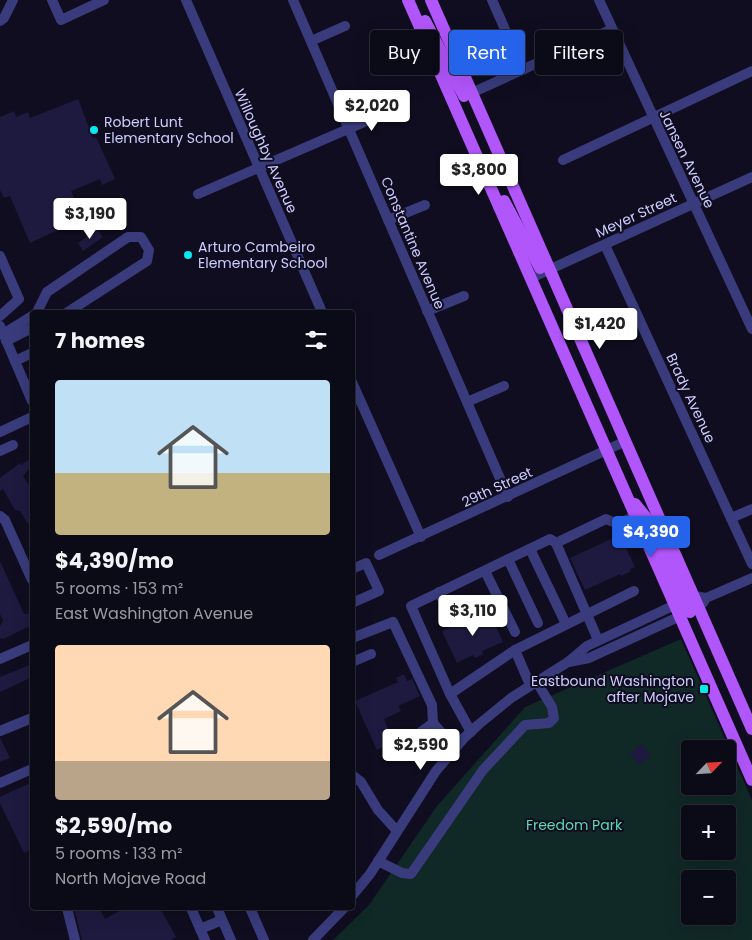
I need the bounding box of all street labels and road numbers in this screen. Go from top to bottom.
street label: Willoughby Avenue [230,86,303,217]
street label: Jansen Avenue [655,106,720,212]
street label: Constantine Avenue [376,174,450,313]
street label: Meyer Street [592,188,680,242]
street label: Brady Avenue [661,350,721,446]
street label: 29th Street [458,462,536,512]

